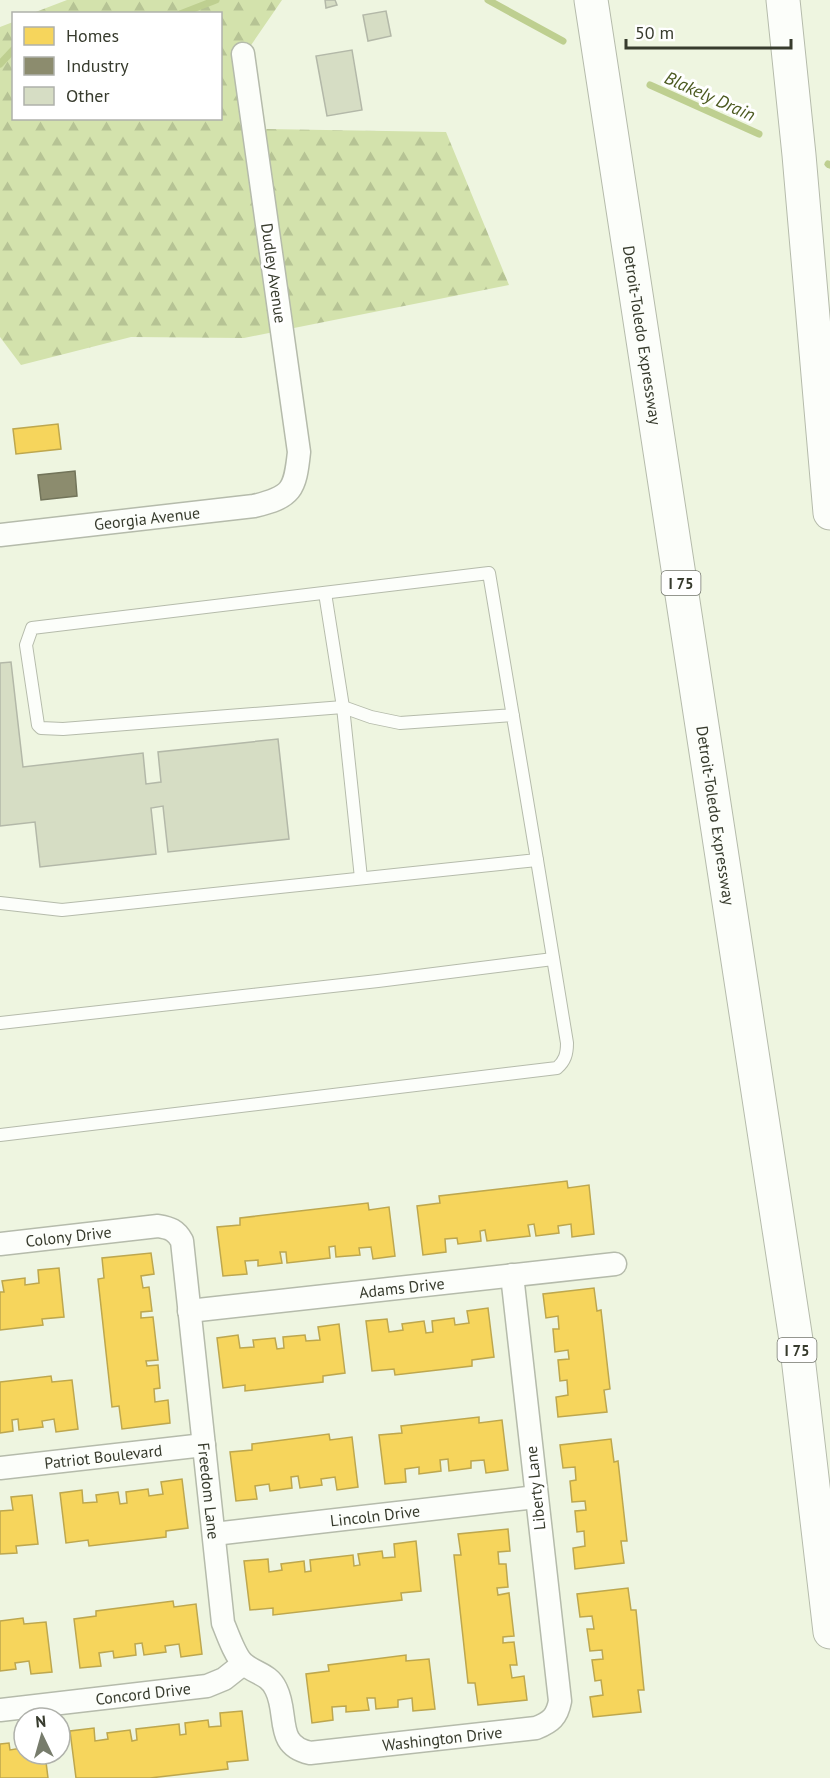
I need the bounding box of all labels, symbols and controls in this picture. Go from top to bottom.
legend [12,12,222,120]
scale bar [626,12,791,50]
text: 50 m [635,21,674,44]
text: Homes [66,24,119,47]
text: Industry [66,54,129,77]
water label: Blakely Drain [661,66,759,126]
text: Other [66,84,110,107]
street label: Dudley Avenue [257,222,291,324]
street label: Detroit-Toledo Expressway [619,244,666,427]
street label: Georgia Avenue [93,502,201,534]
road number: I 75 [662,571,700,595]
street label: Detroit-Toledo Expressway [692,724,739,907]
street label: Colony Drive [25,1221,113,1251]
street label: Adams Drive [358,1273,445,1302]
road number: I 75 [778,1338,816,1362]
street label: Patriot Boulevard [43,1440,163,1473]
street label: Freedom Lane [194,1442,224,1540]
street label: Liberty Lane [521,1445,549,1531]
street label: Lincoln Drive [329,1500,421,1531]
street label: Concord Drive [94,1678,192,1709]
north arrow [12,1706,72,1766]
text: N [35,1711,47,1731]
street label: Washington Drive [381,1722,503,1755]

